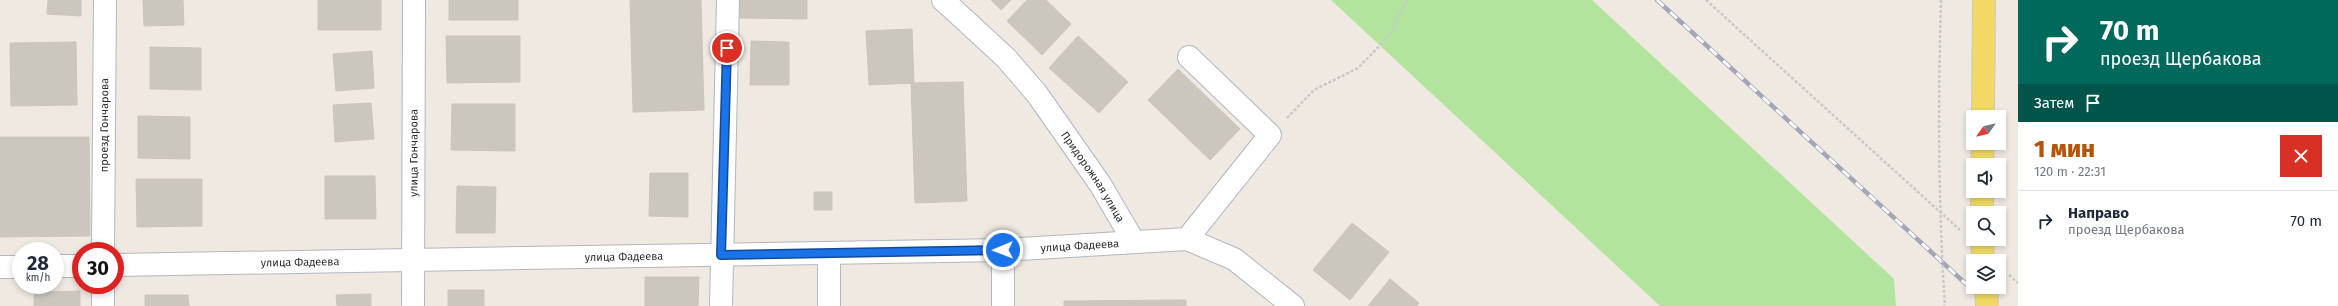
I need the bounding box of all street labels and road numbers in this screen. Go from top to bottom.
street label: проезд Гончарова [97,78,111,172]
street label: улица Гончарова [407,109,420,197]
street label: Придорожная улица [1059,129,1127,224]
street label: улица Фадеева [1040,237,1119,254]
street label: улица Фадеева [584,249,663,264]
street label: улица Фадеева [261,255,339,269]

